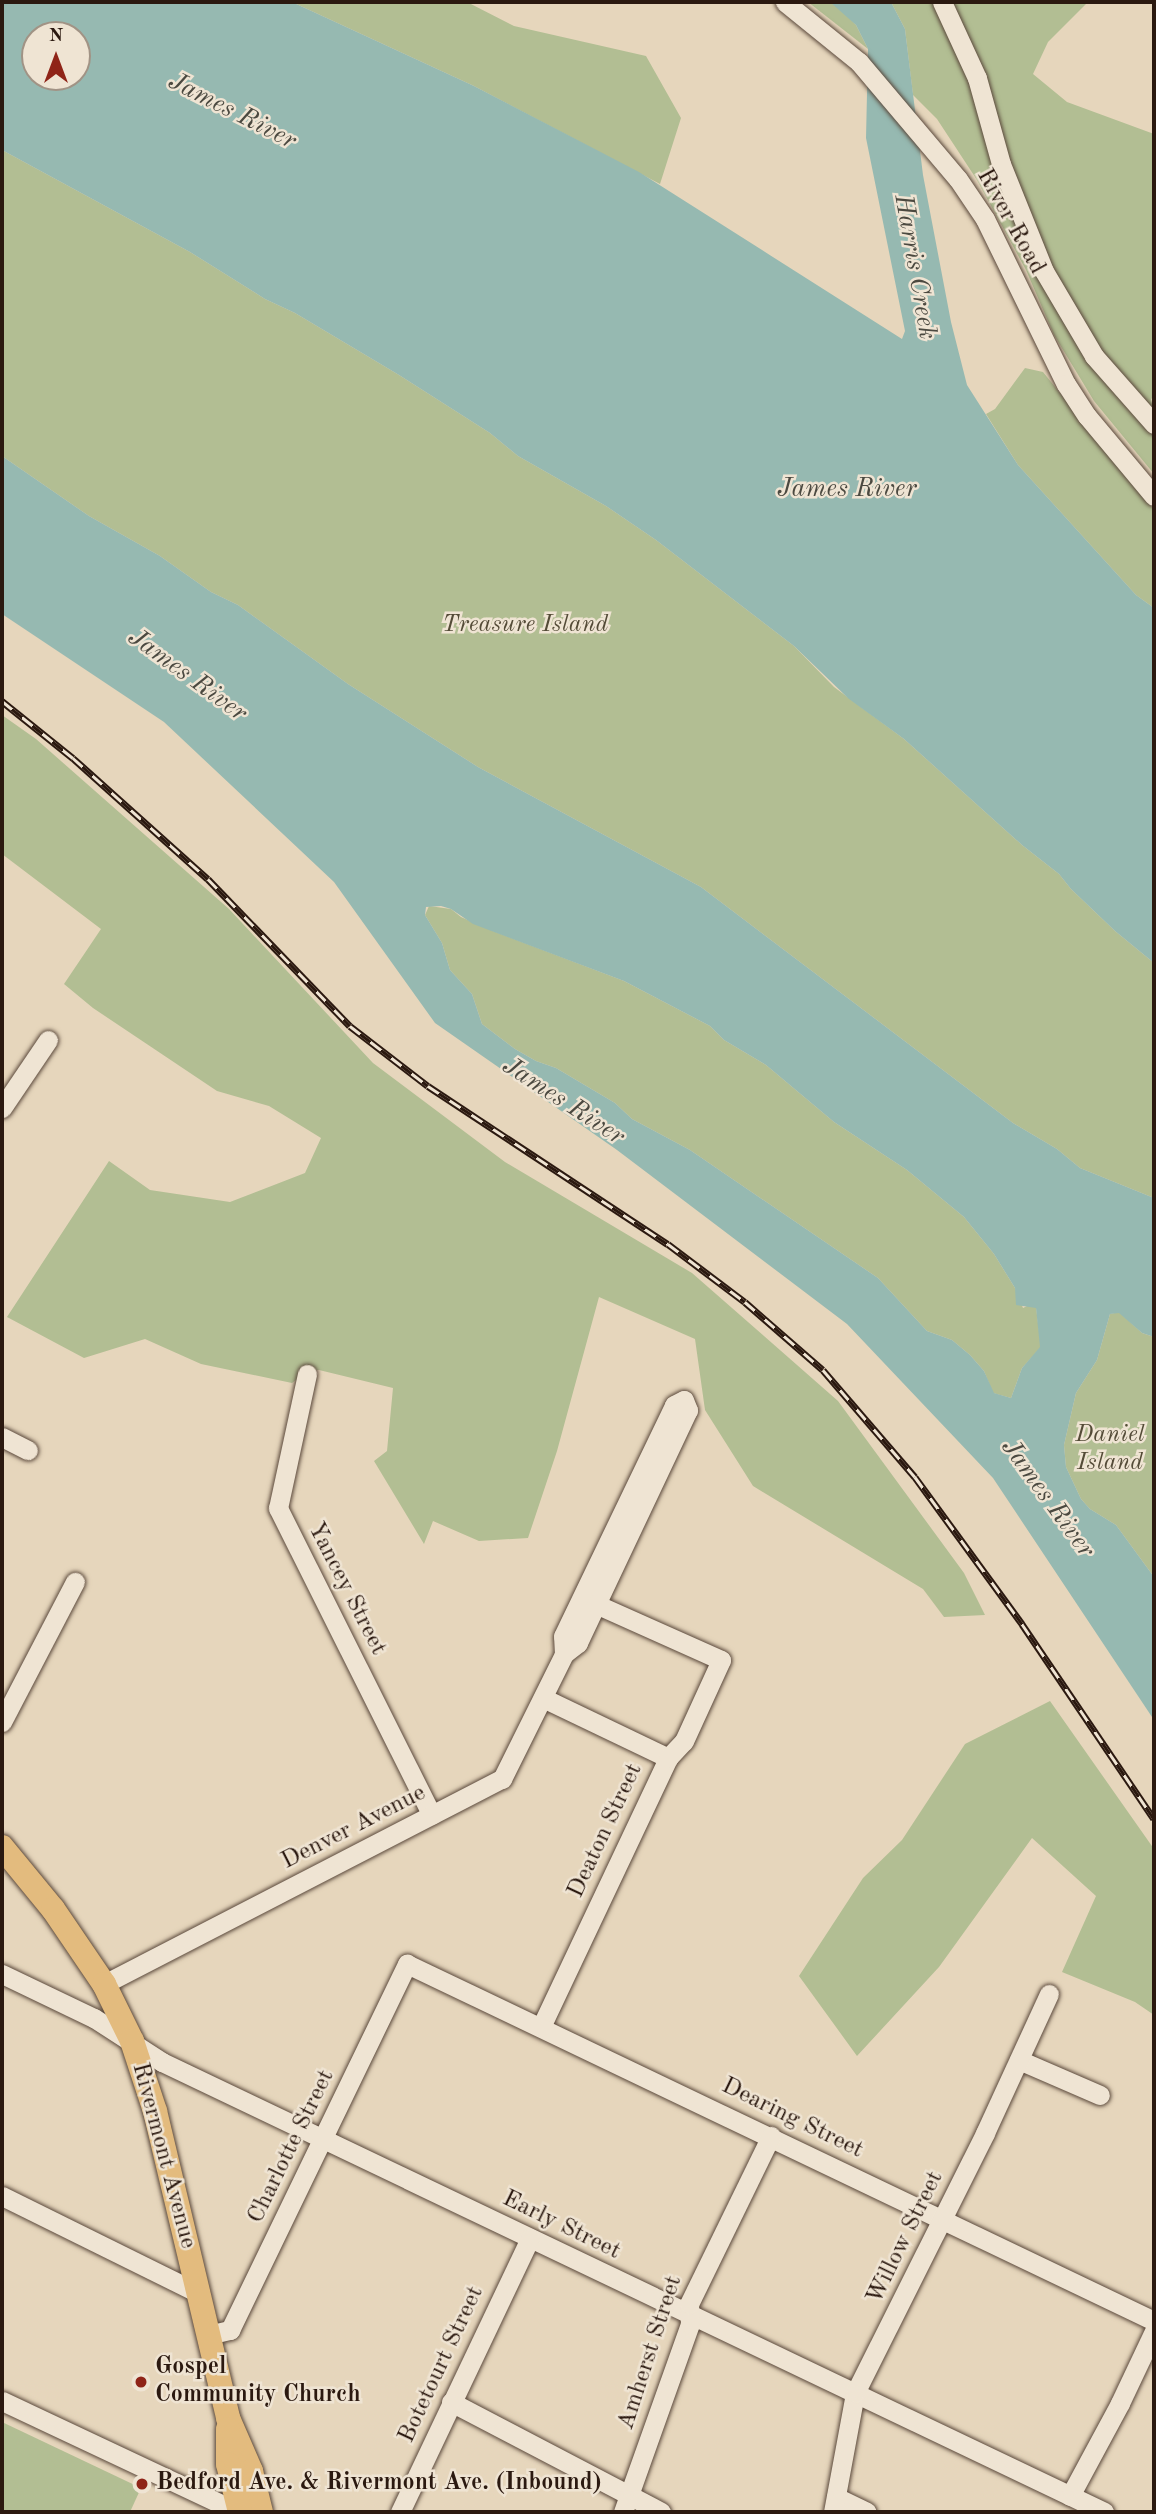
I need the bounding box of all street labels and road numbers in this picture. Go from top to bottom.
street label: River Road [969,164,1051,280]
street label: Yancey Street [300,1518,392,1660]
street label: Deaton Street [562,1759,650,1903]
street label: Denver Avenue [277,1779,431,1877]
street label: Rivermont Avenue [124,2060,202,2252]
street label: Charlotte Street [242,2065,342,2229]
street label: Dearing Street [716,2072,868,2166]
street label: Willow Street [861,2167,951,2309]
street label: Early Street [497,2185,625,2267]
street label: Amherst Street [613,2272,689,2434]
street label: Botetourt Street [393,2282,491,2448]

